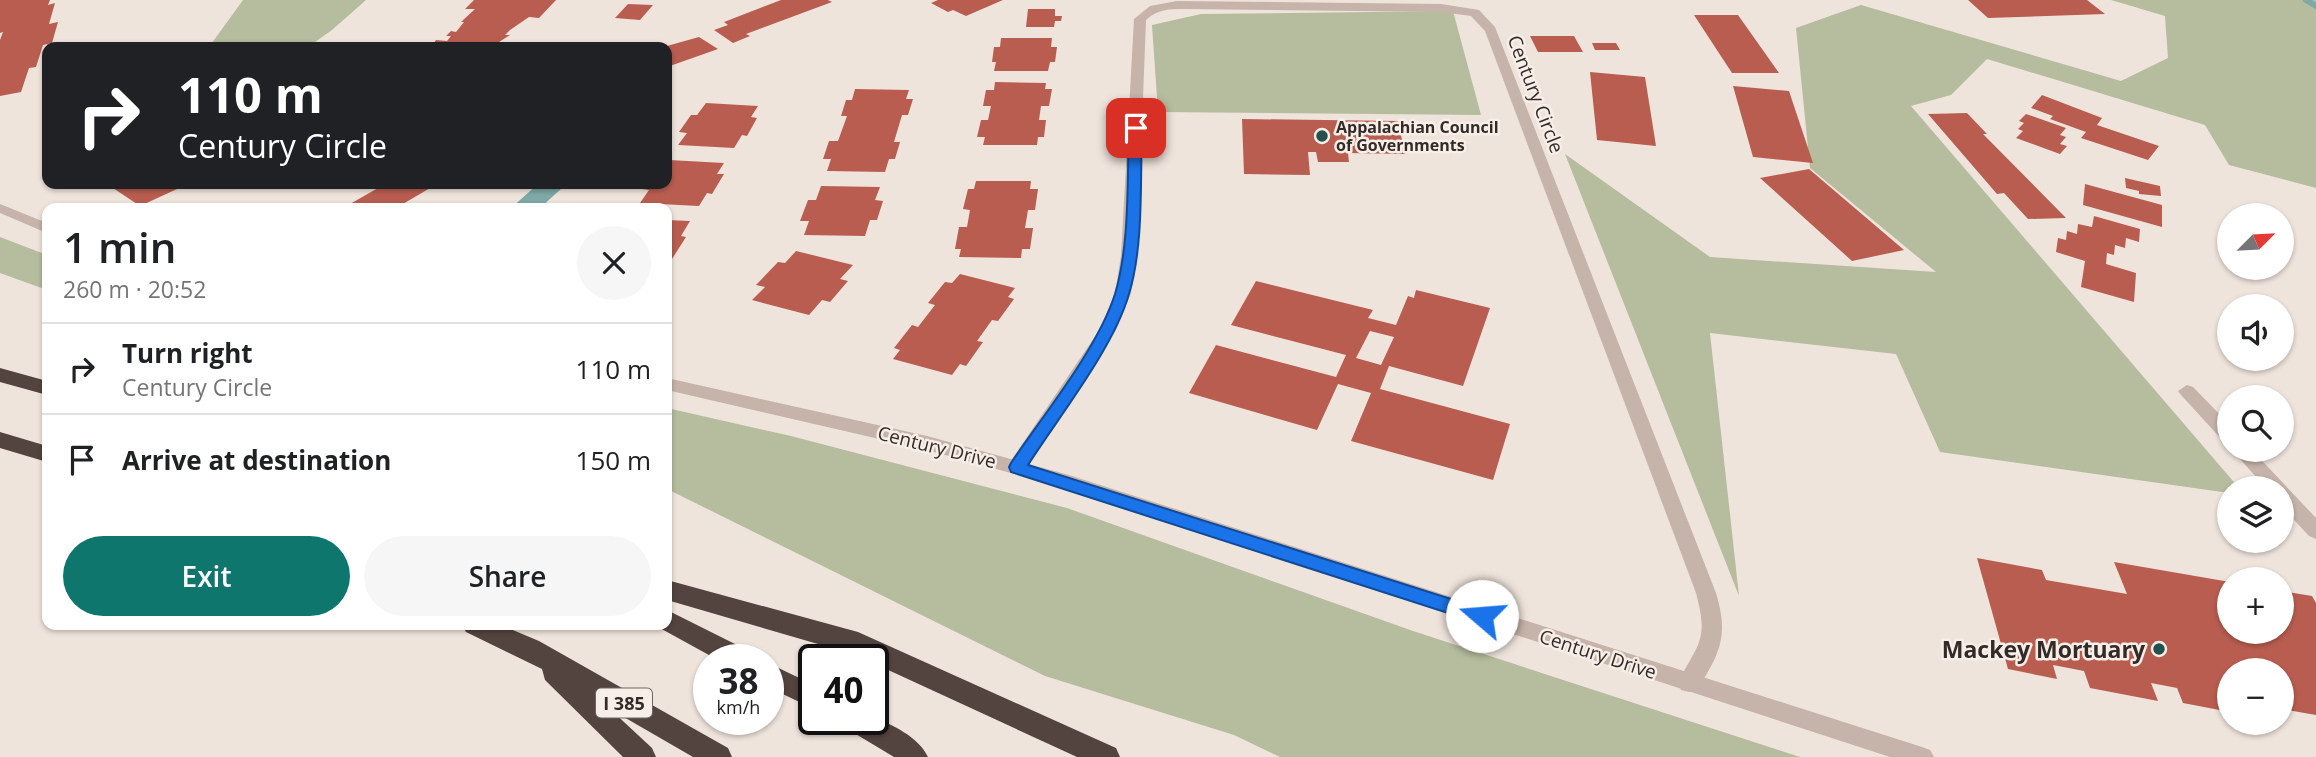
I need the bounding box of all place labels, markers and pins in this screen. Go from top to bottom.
pin [1106,98,1166,158]
place label: Appalachian Council of Governments [1336,116,1499,156]
marker: Appalachian Council of Governments [1314,128,1330,144]
place label: Mackey Mortuary [1942,633,2146,665]
marker: Mackey Mortuary [2151,641,2167,657]

